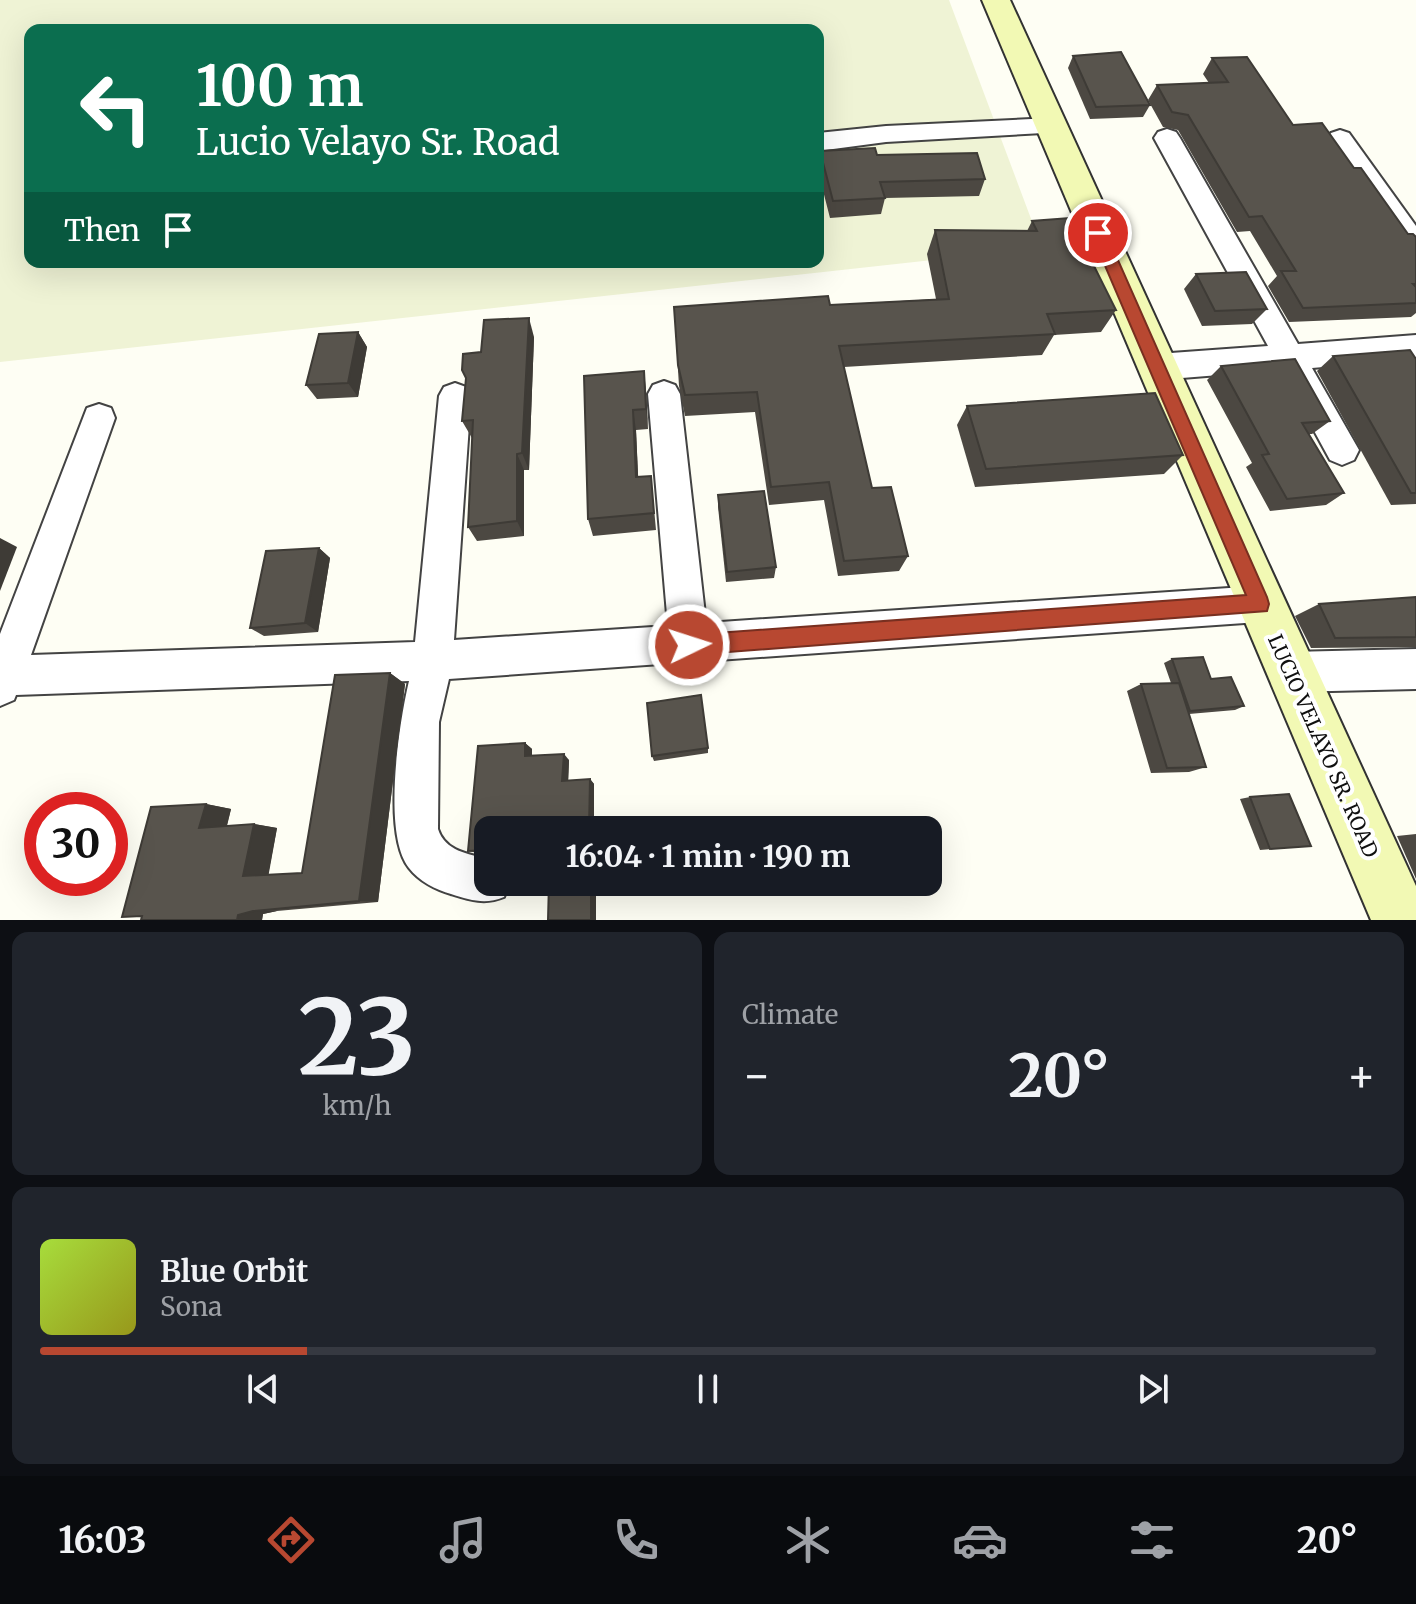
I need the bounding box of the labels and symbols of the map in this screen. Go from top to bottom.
pin [1064,199,1132,267]
position arrow [647,603,731,687]
street label: LUCIO VELAYO SR. ROAD [1263,630,1384,861]
speed limit sign: 30 [24,792,128,896]

